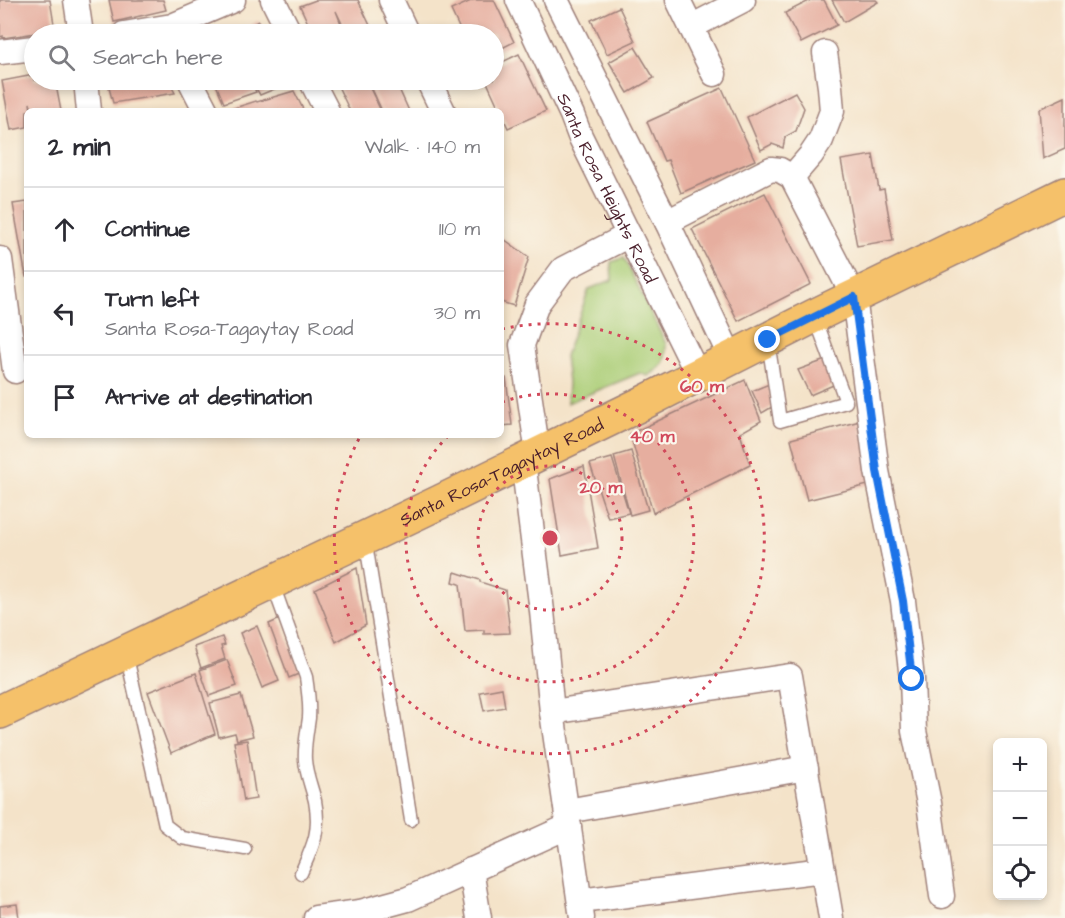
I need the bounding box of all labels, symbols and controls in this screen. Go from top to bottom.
search box [24,24,504,90]
icon: search [45,41,78,74]
text: Search here [93,42,223,73]
street label: Santa Rosa Heights Road [550,89,663,288]
text: 2 min [48,129,110,165]
text: Walk · 140 m [364,133,480,161]
icon: ahead [48,213,81,246]
text: Continue [105,214,190,245]
text: 110 m [439,215,480,243]
text: Turn left [105,284,199,315]
icon: left [48,297,81,330]
text: 30 m [434,299,480,327]
text: Santa Rosa-Tagaytay Road [105,315,354,343]
route end [754,326,780,352]
text: 60 m [680,374,725,399]
icon: arrive [48,381,81,414]
text: Arrive at destination [105,382,312,413]
street label: Santa Rosa-Tagaytay Road [396,412,608,532]
text: 40 m [630,424,675,449]
text: 20 m [579,475,623,500]
centre of rings [540,528,560,548]
route start [898,665,924,691]
map controls [993,738,1047,900]
button: + [993,738,1047,792]
button: − [993,792,1047,846]
button: locate [993,846,1047,900]

